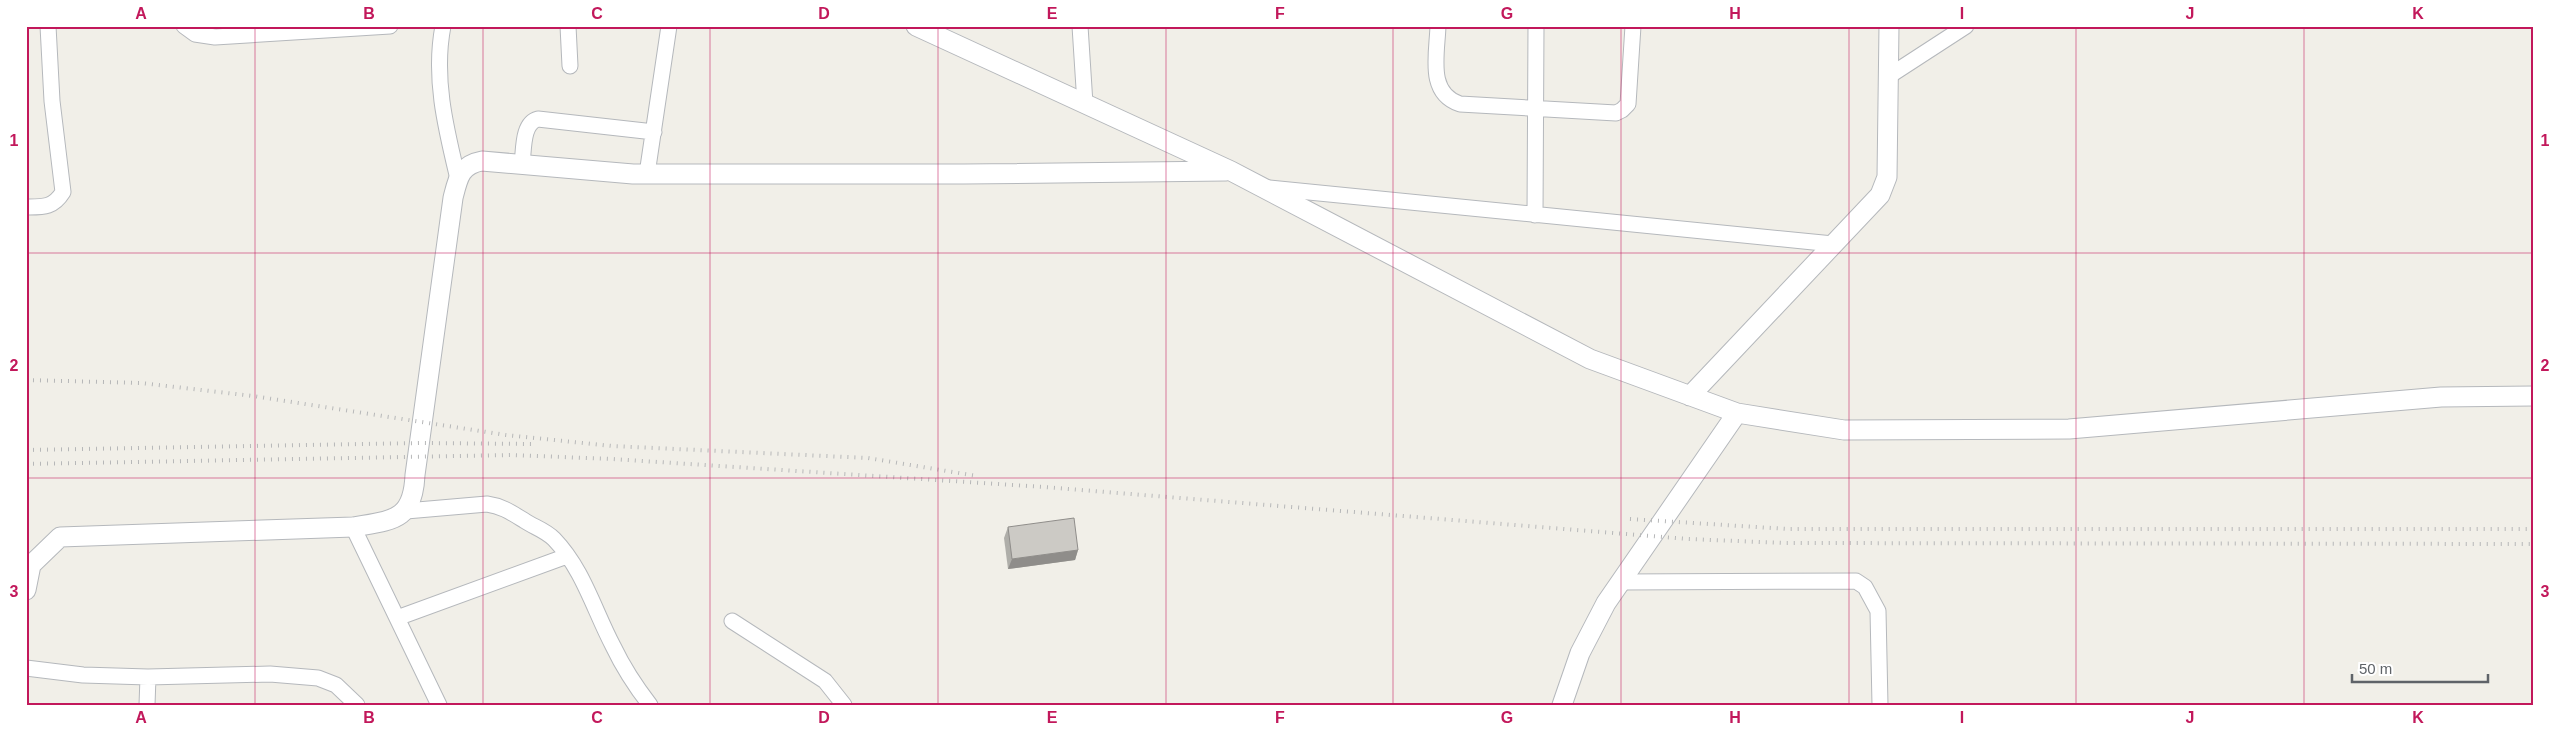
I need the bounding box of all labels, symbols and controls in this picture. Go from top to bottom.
text: A [135,5,147,22]
text: B [363,5,375,22]
text: C [591,5,603,22]
text: D [818,5,830,22]
text: E [1047,5,1058,22]
text: F [1275,5,1285,22]
text: G [1501,5,1513,22]
text: H [1729,5,1741,22]
text: I [1960,5,1964,22]
text: J [2186,5,2194,22]
text: K [2412,5,2424,22]
text: 1 [10,132,19,149]
text: 1 [2541,132,2550,149]
text: 2 [10,357,19,374]
text: 2 [2541,357,2550,374]
text: 3 [10,583,19,600]
text: 3 [2541,583,2550,600]
scale bar [2352,651,2488,683]
text: 50 m [2359,660,2392,677]
text: A [135,709,147,726]
text: B [363,709,375,726]
text: C [591,709,603,726]
text: D [818,709,830,726]
text: E [1047,709,1058,726]
text: F [1275,709,1285,726]
text: G [1501,709,1513,726]
text: H [1729,709,1741,726]
text: I [1960,709,1964,726]
text: J [2186,709,2194,726]
text: K [2412,709,2424,726]

